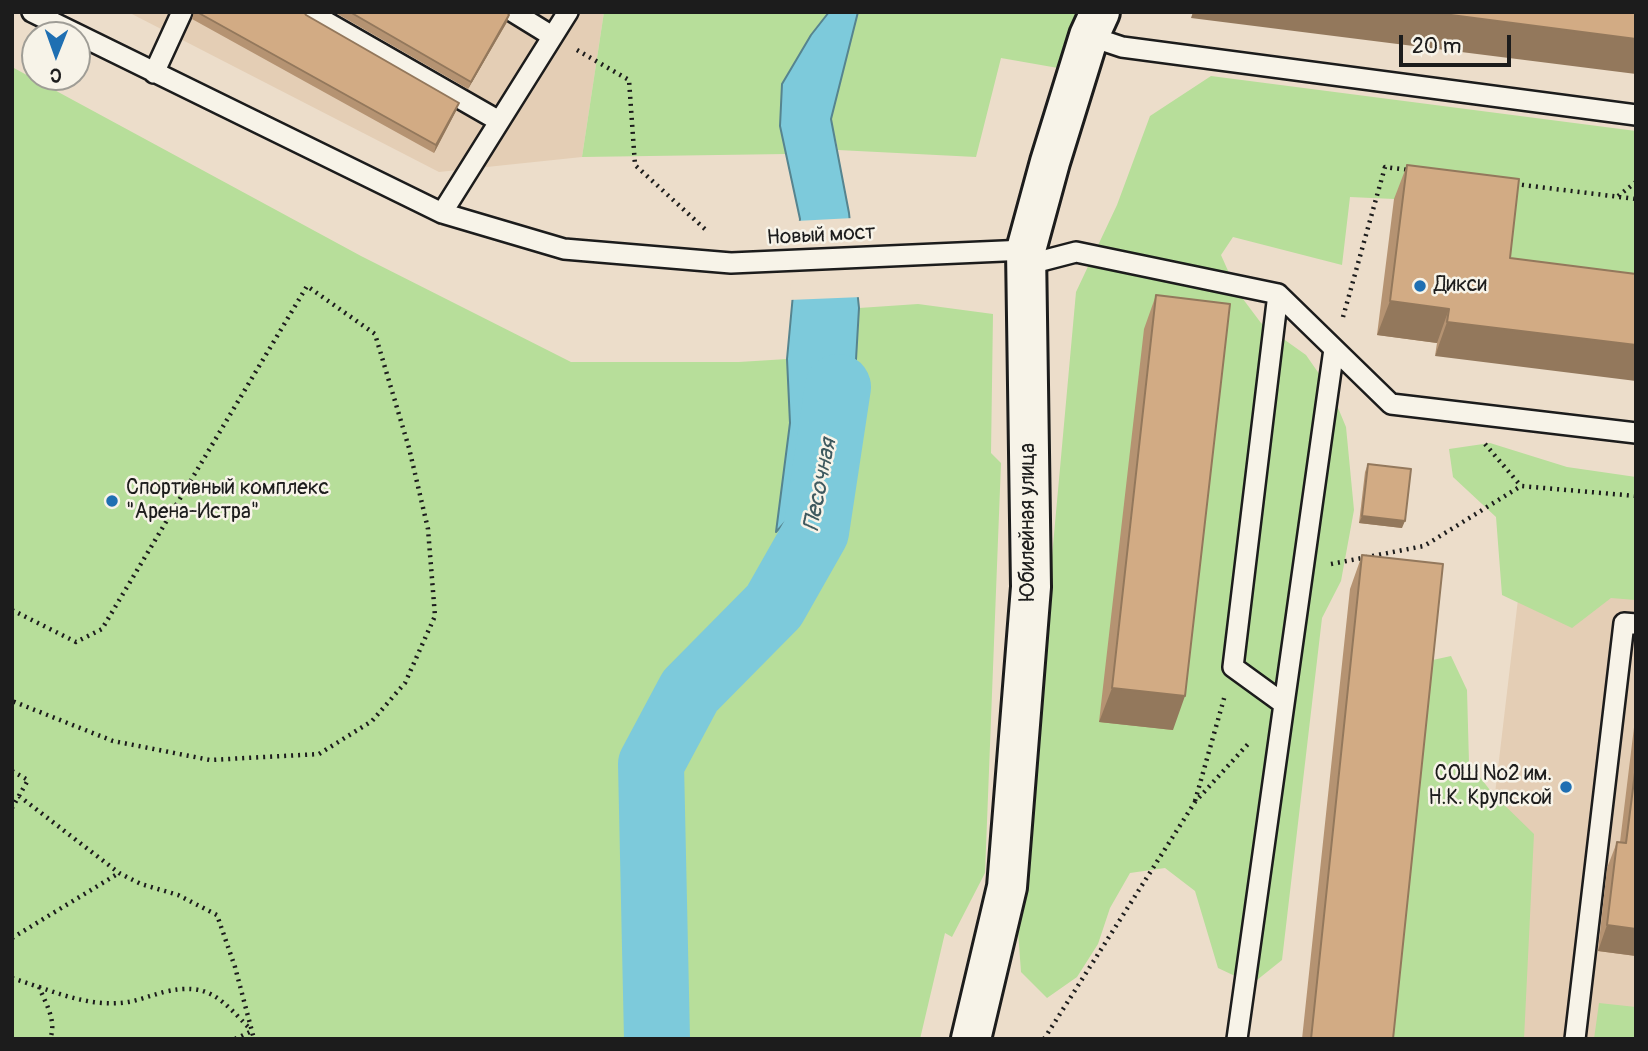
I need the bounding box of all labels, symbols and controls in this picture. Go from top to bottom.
north arrow [21,21,91,91]
scale bar [1403,21,1515,65]
text: 20 m [1412,33,1461,60]
text: С [50,63,62,87]
street label: Новый мост [766,221,876,251]
place label: Дикси [1434,273,1487,299]
marker: Дикси [1412,278,1428,294]
water label: Песочная [799,436,843,534]
street label: Юбилейная улица [1016,443,1042,601]
place label: Спортивный комплекс "Арена-Истра" [126,476,329,526]
marker: Спортивный комплекс "Арена-Истра" [104,493,120,509]
place label: СОШ №2 им. Н.К. Крупской [1428,762,1552,812]
marker: СОШ №2 им. Н.К. Крупской [1558,779,1574,795]

